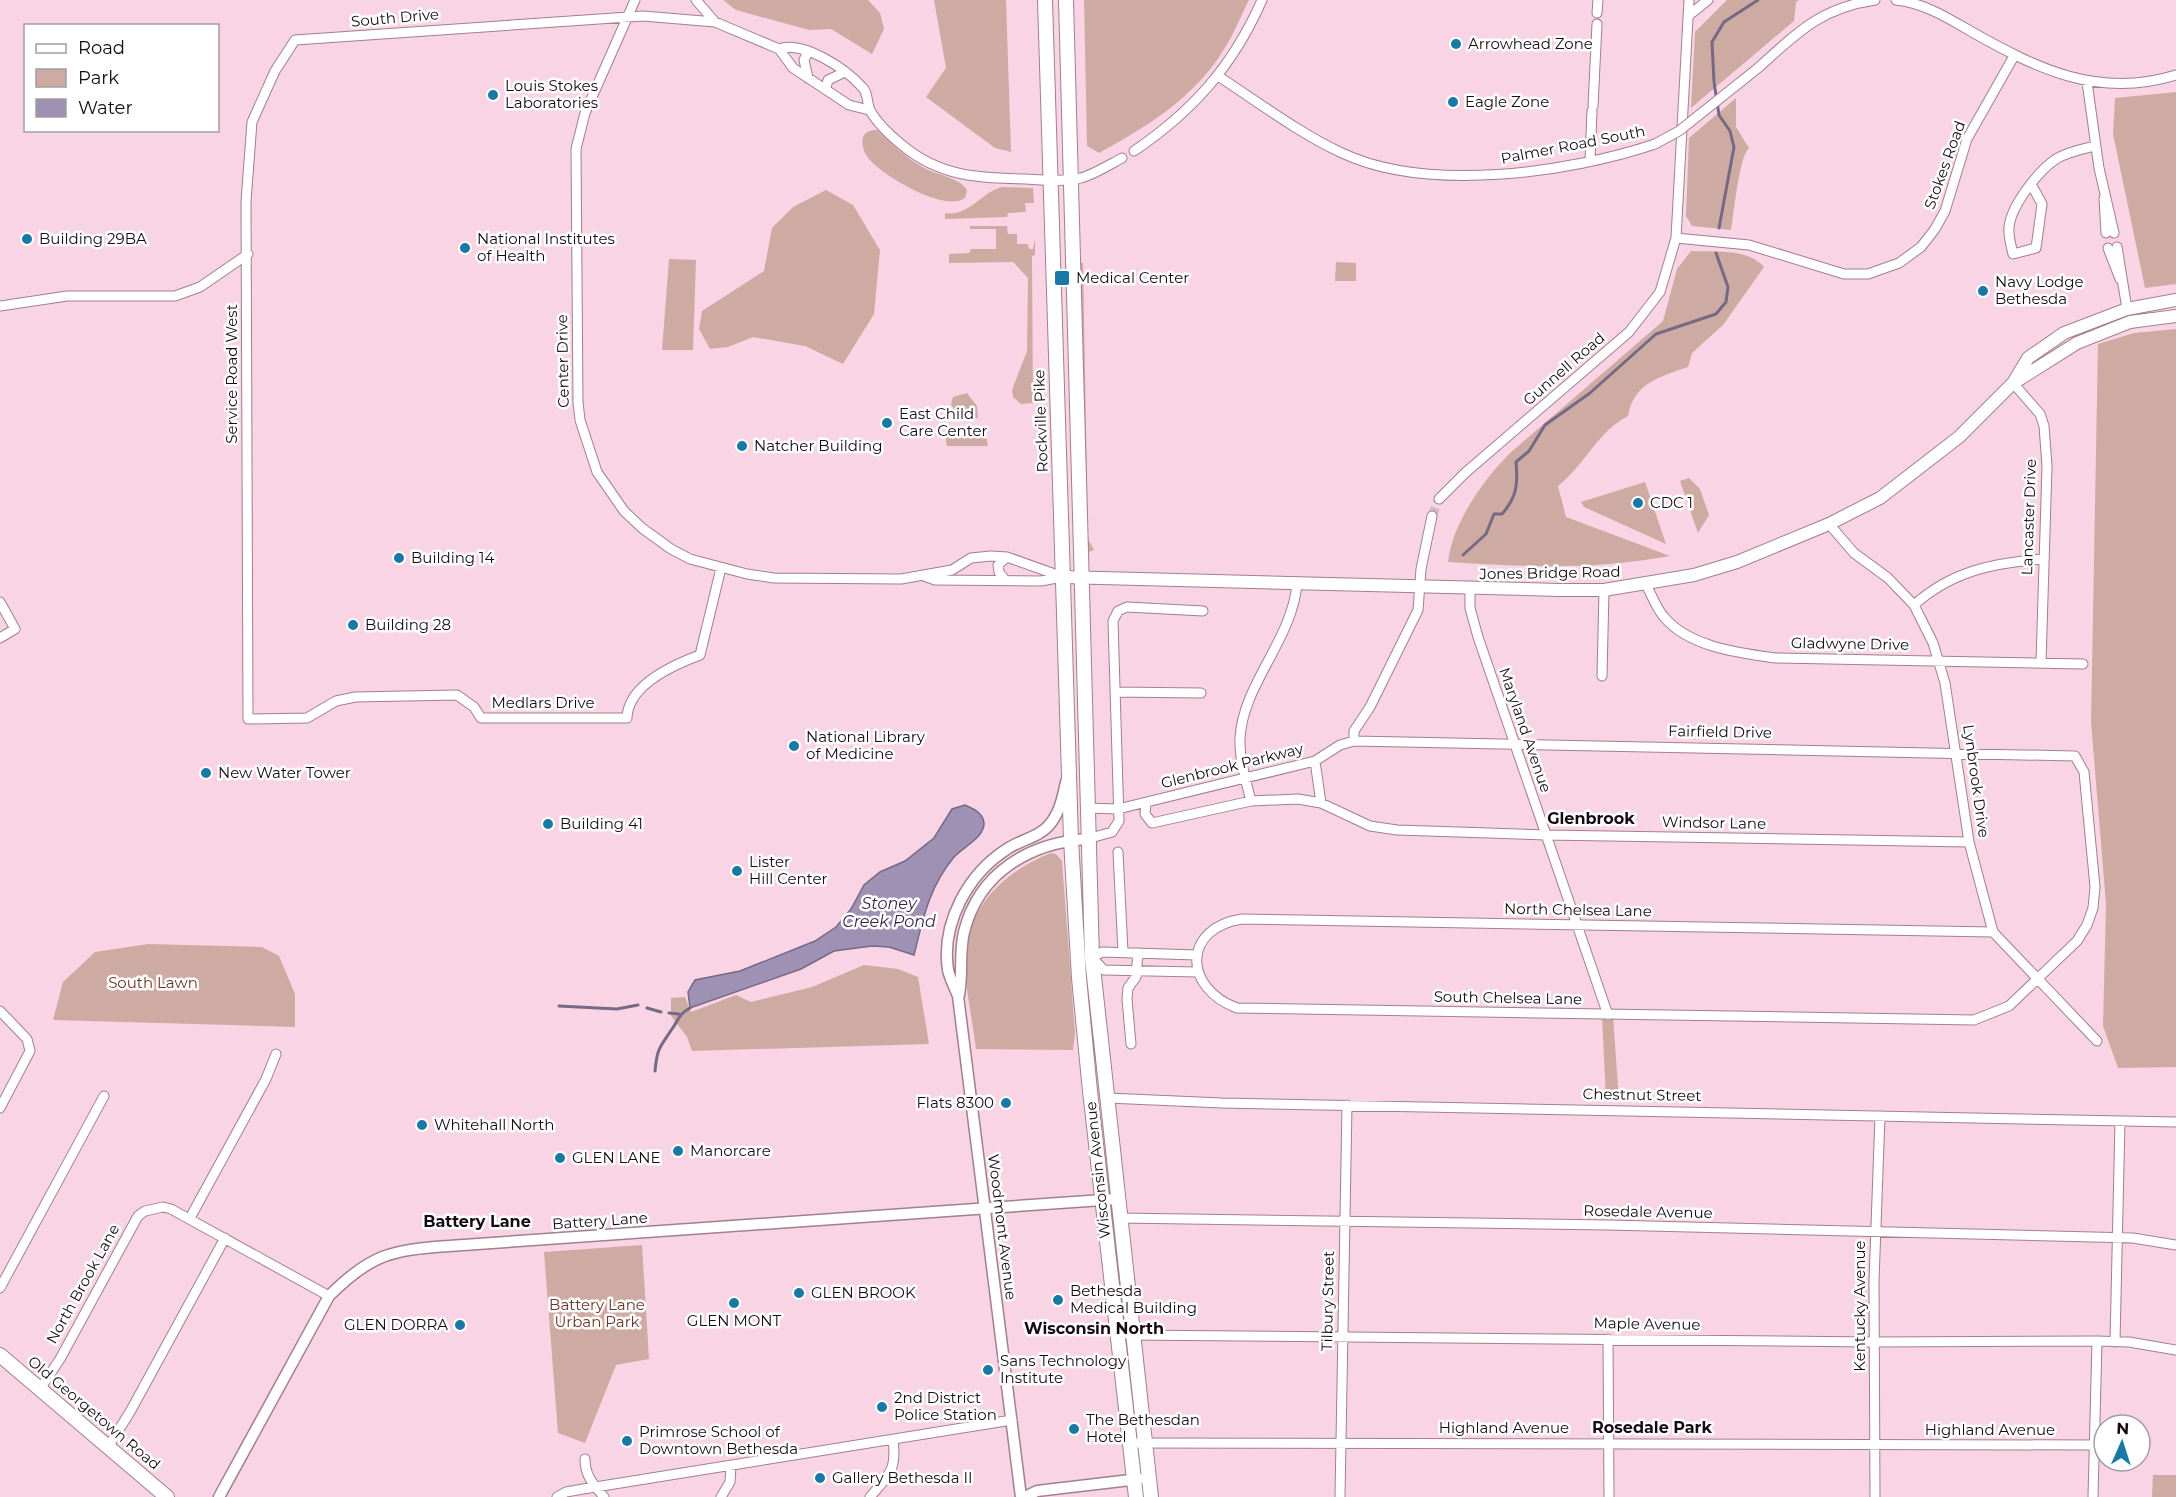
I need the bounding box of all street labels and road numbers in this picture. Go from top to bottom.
street label: South Drive [350,4,440,31]
street label: Stokes Road [1920,118,1969,212]
street label: Palmer Road South [1499,121,1647,168]
street label: Service Road West [222,304,241,444]
street label: Center Drive [552,314,573,408]
street label: Gunnell Road [1519,328,1608,409]
street label: Rockville Pike [1029,369,1052,473]
street label: Lancaster Drive [2017,458,2040,576]
street label: Jones Bridge Road [1478,562,1621,583]
street label: Gladwyne Drive [1791,633,1909,654]
street label: Maryland Avenue [1495,665,1556,795]
street label: Medlars Drive [492,693,594,712]
street label: Fairfield Drive [1668,721,1772,742]
street label: Lynbrook Drive [1959,723,1994,839]
street label: Glenbrook Parkway [1159,738,1306,792]
street label: Windsor Lane [1662,812,1766,833]
street label: North Chelsea Lane [1504,899,1652,920]
street label: South Chelsea Lane [1434,987,1582,1008]
street label: Chestnut Street [1582,1084,1702,1105]
street label: Wisconsin Avenue [1081,1101,1114,1239]
street label: Woodmont Avenue [984,1153,1021,1301]
street label: Rosedale Avenue [1583,1201,1713,1222]
street label: Battery Lane [552,1208,648,1233]
street label: North Brook Lane [42,1221,123,1347]
street label: Kentucky Avenue [1850,1240,1869,1372]
street label: Tilbury Street [1317,1251,1338,1351]
street label: Maple Avenue [1593,1313,1701,1334]
street label: Old Georgetown Road [24,1352,165,1474]
street label: Highland Avenue [1439,1418,1569,1437]
street label: Highland Avenue [1925,1420,2055,1439]

